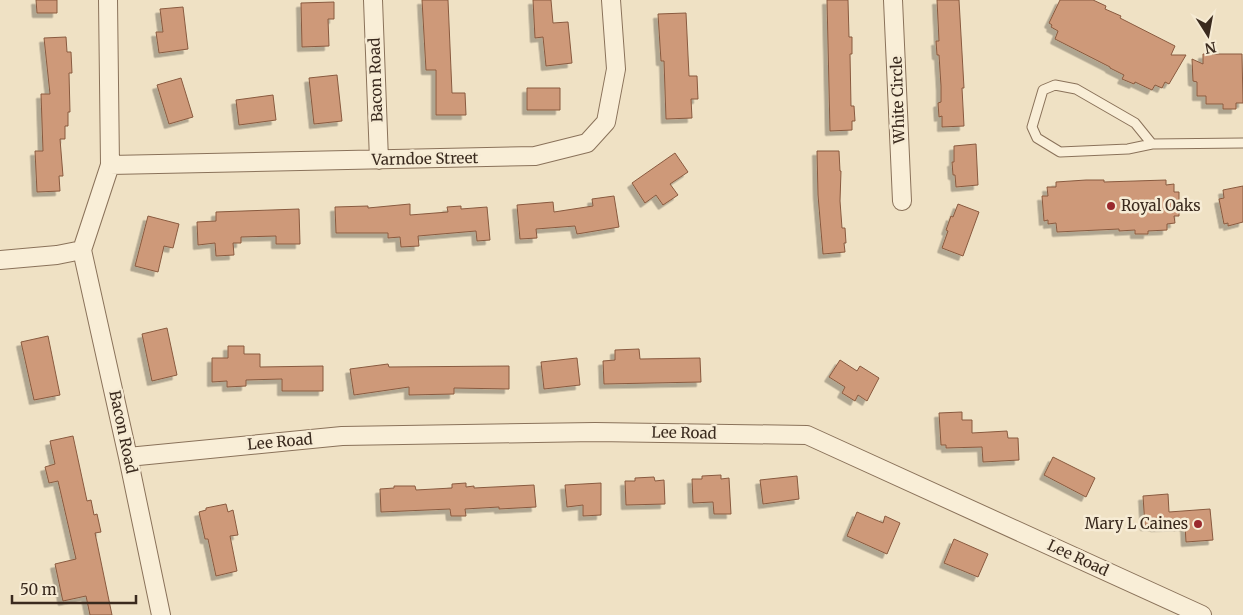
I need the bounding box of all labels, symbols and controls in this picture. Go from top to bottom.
north arrow [1183,10,1233,60]
street label: Bacon Road [365,37,386,123]
text: N [1203,38,1218,58]
street label: White Circle [886,56,909,145]
street label: Varndoe Street [371,148,479,169]
place label: Royal Oaks [1121,196,1201,215]
marker: Royal Oaks [1105,200,1117,212]
street label: Bacon Road [105,389,142,475]
street label: Lee Road [651,422,717,443]
street label: Lee Road [247,429,313,454]
place label: Mary L Caines [1085,514,1188,533]
marker: Mary L Caines [1192,518,1204,530]
street label: Lee Road [1045,535,1112,580]
scale bar [12,572,136,604]
text: 50 m [20,580,57,599]

